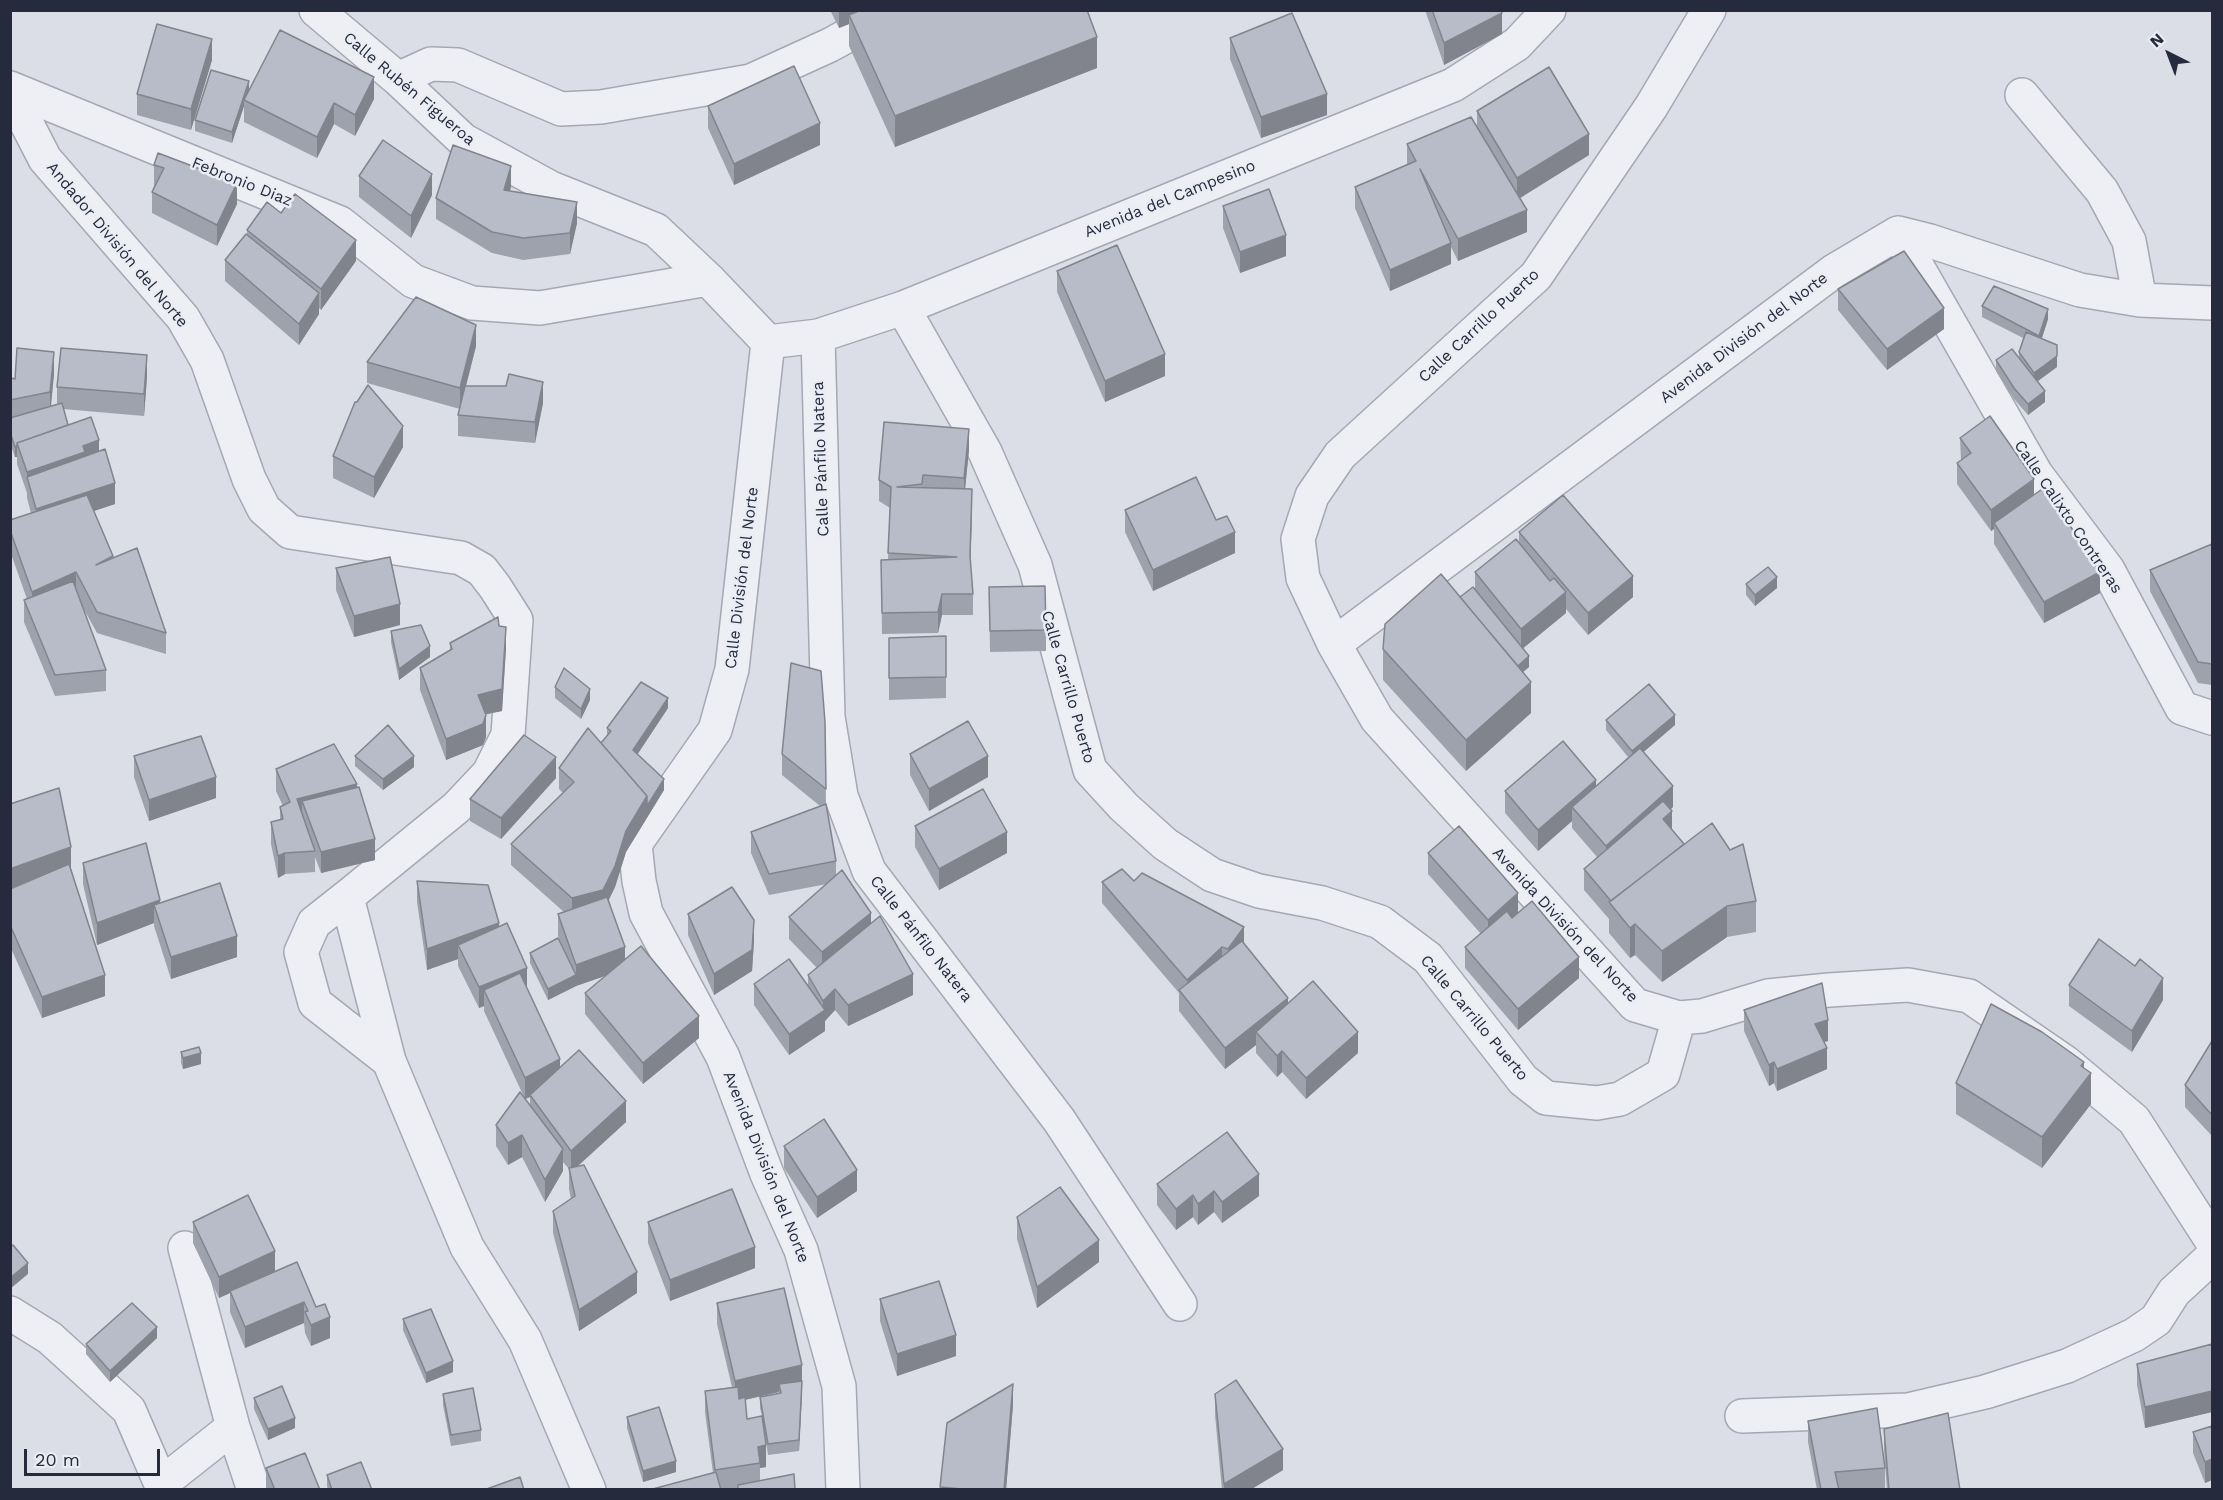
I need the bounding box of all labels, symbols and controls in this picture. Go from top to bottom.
north arrow [2139,24,2199,84]
street label: Calle Rubén Figueroa [339,28,479,150]
text: N [2146,29,2167,51]
street label: Febronio Diaz [189,153,295,211]
street label: Avenida del Campesino [1082,156,1258,242]
street label: Andador División del Norte [42,158,192,332]
street label: Calle Carrillo Puerto [1415,265,1543,387]
street label: Avenida División del Norte [1656,269,1832,407]
street label: Calle Pánfilo Natera [809,381,833,537]
street label: Calle Calixto Contreras [2010,437,2126,597]
street label: Calle División del Norte [721,486,763,670]
street label: Calle Carrillo Puerto [1037,608,1099,766]
street label: Avenida División del Norte [1488,843,1642,1007]
street label: Calle Pánfilo Natera [866,872,976,1006]
street label: Calle Carrillo Puerto [1416,951,1532,1085]
street label: Avenida División del Norte [719,1068,813,1266]
scale bar [27,1437,164,1475]
text: 20 m [35,1449,80,1470]

